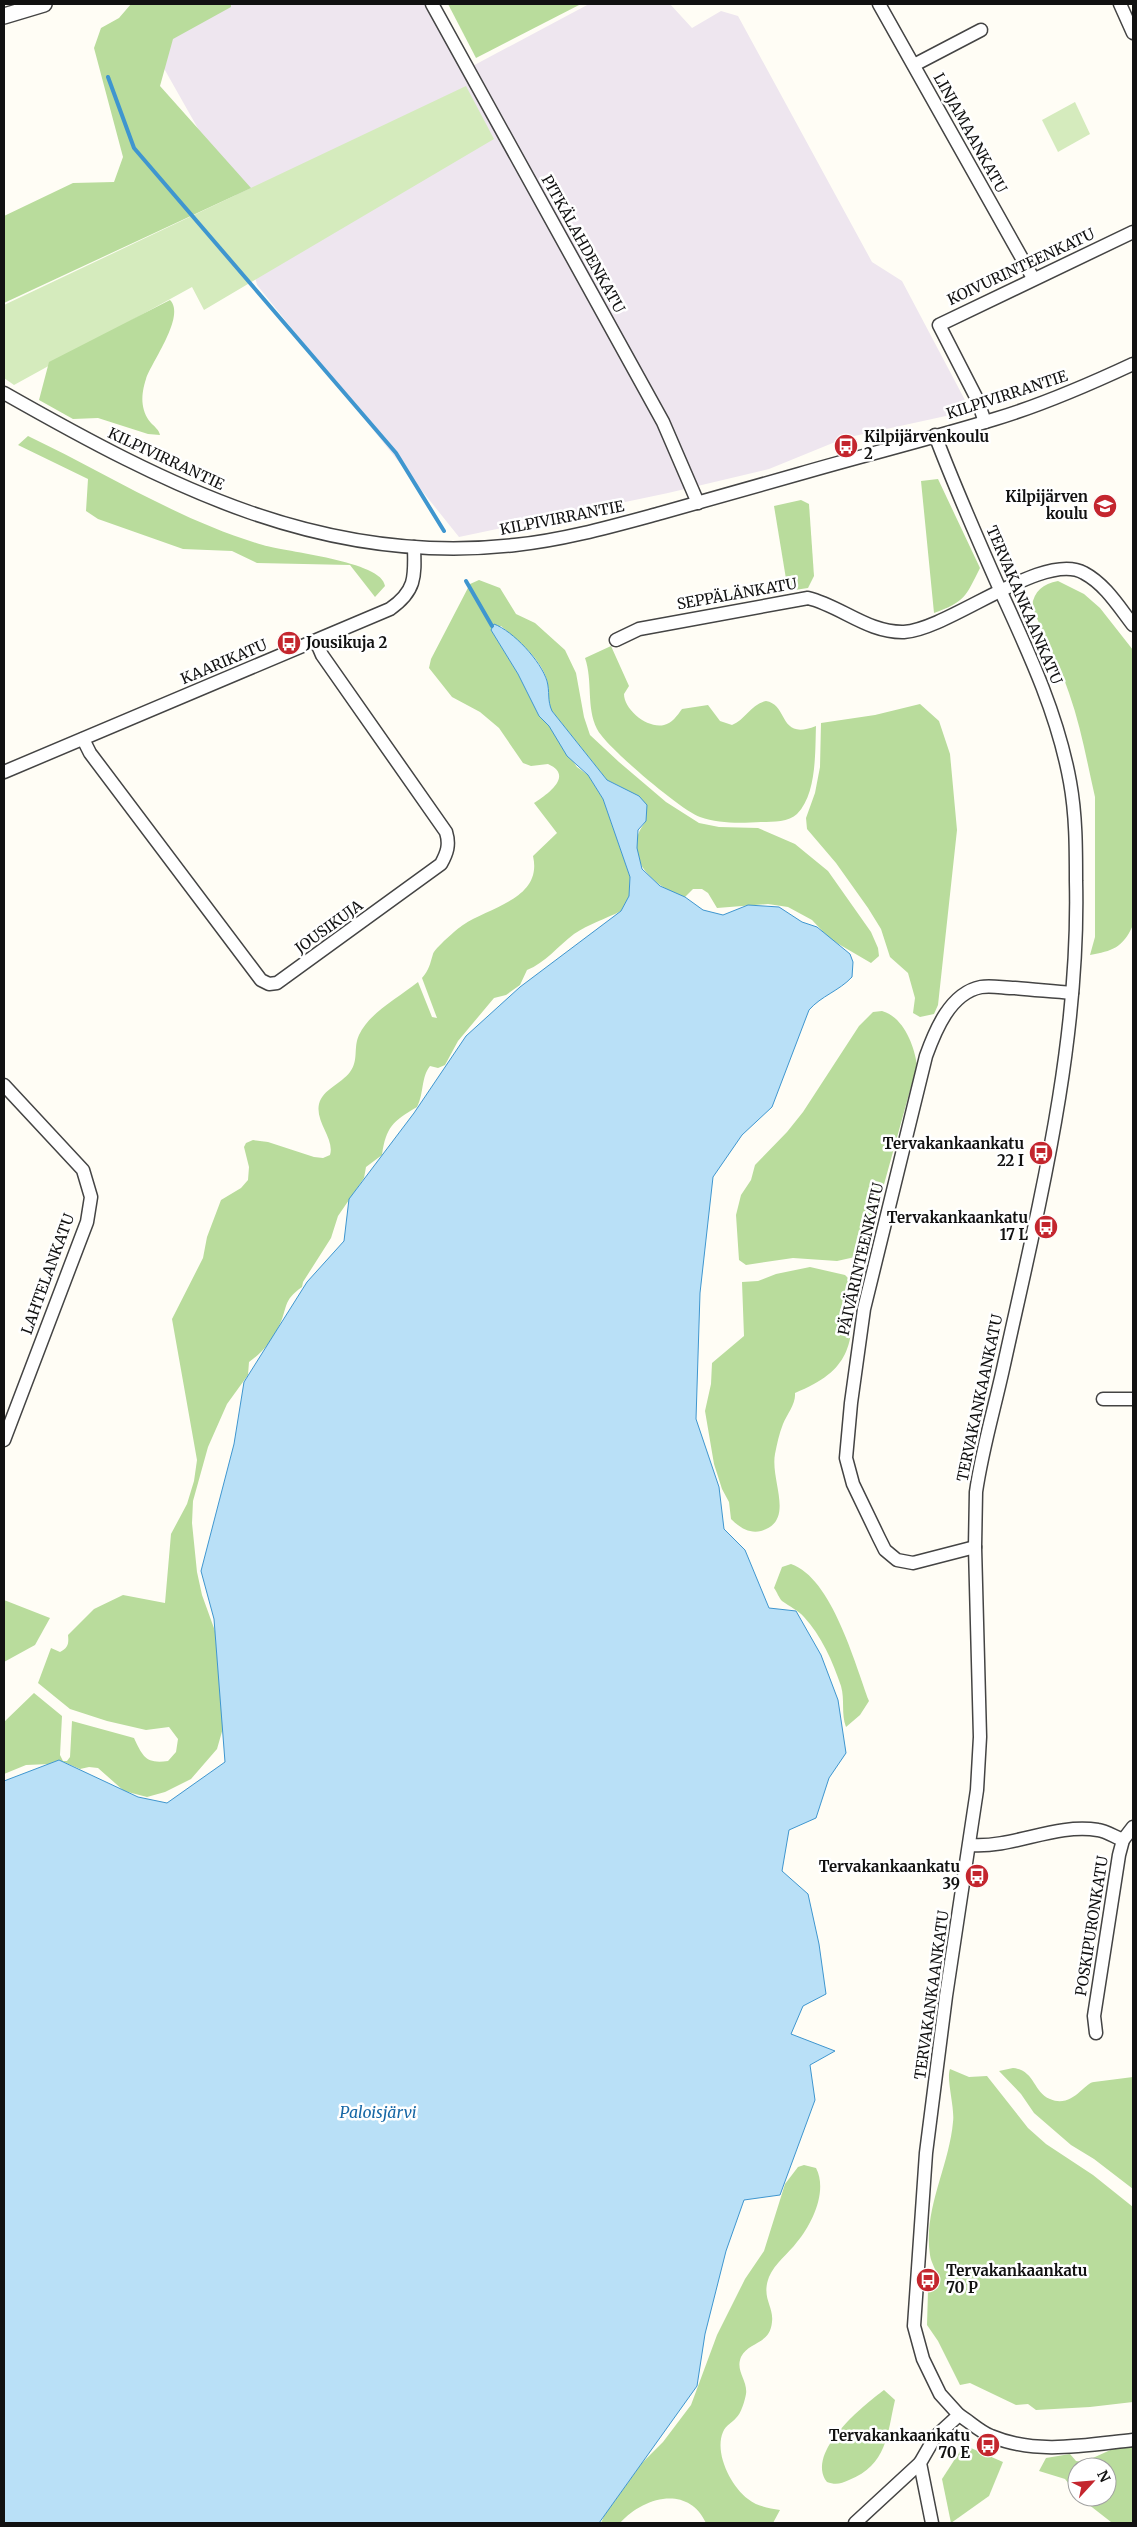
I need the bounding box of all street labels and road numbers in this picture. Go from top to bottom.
street label: LINJAMAANKATU [930,69,1011,196]
street label: PITKÄLAHDENKATU [538,171,629,316]
street label: KOIVURINTEENKATU [944,224,1097,309]
street label: KILPIVIRRANTIE [944,366,1070,423]
street label: KILPIVIRRANTIE [105,423,228,494]
street label: KILPIVIRRANTIE [498,496,626,539]
street label: TERVAKANKAANKATU [982,523,1067,687]
street label: SEPPÄLÄNKATU [675,574,798,613]
street label: KAARIKATU [178,635,270,688]
street label: JOUSIKUJA [290,896,366,958]
street label: PÄIVÄRINTEENKATU [834,1181,887,1337]
street label: LAHTELANKATU [17,1211,78,1337]
street label: TERVAKANKAANKATU [952,1313,1007,1483]
street label: POSKIPURONKATU [1071,1854,1112,1997]
street label: TERVAKANKAANKATU [910,1909,953,2081]

